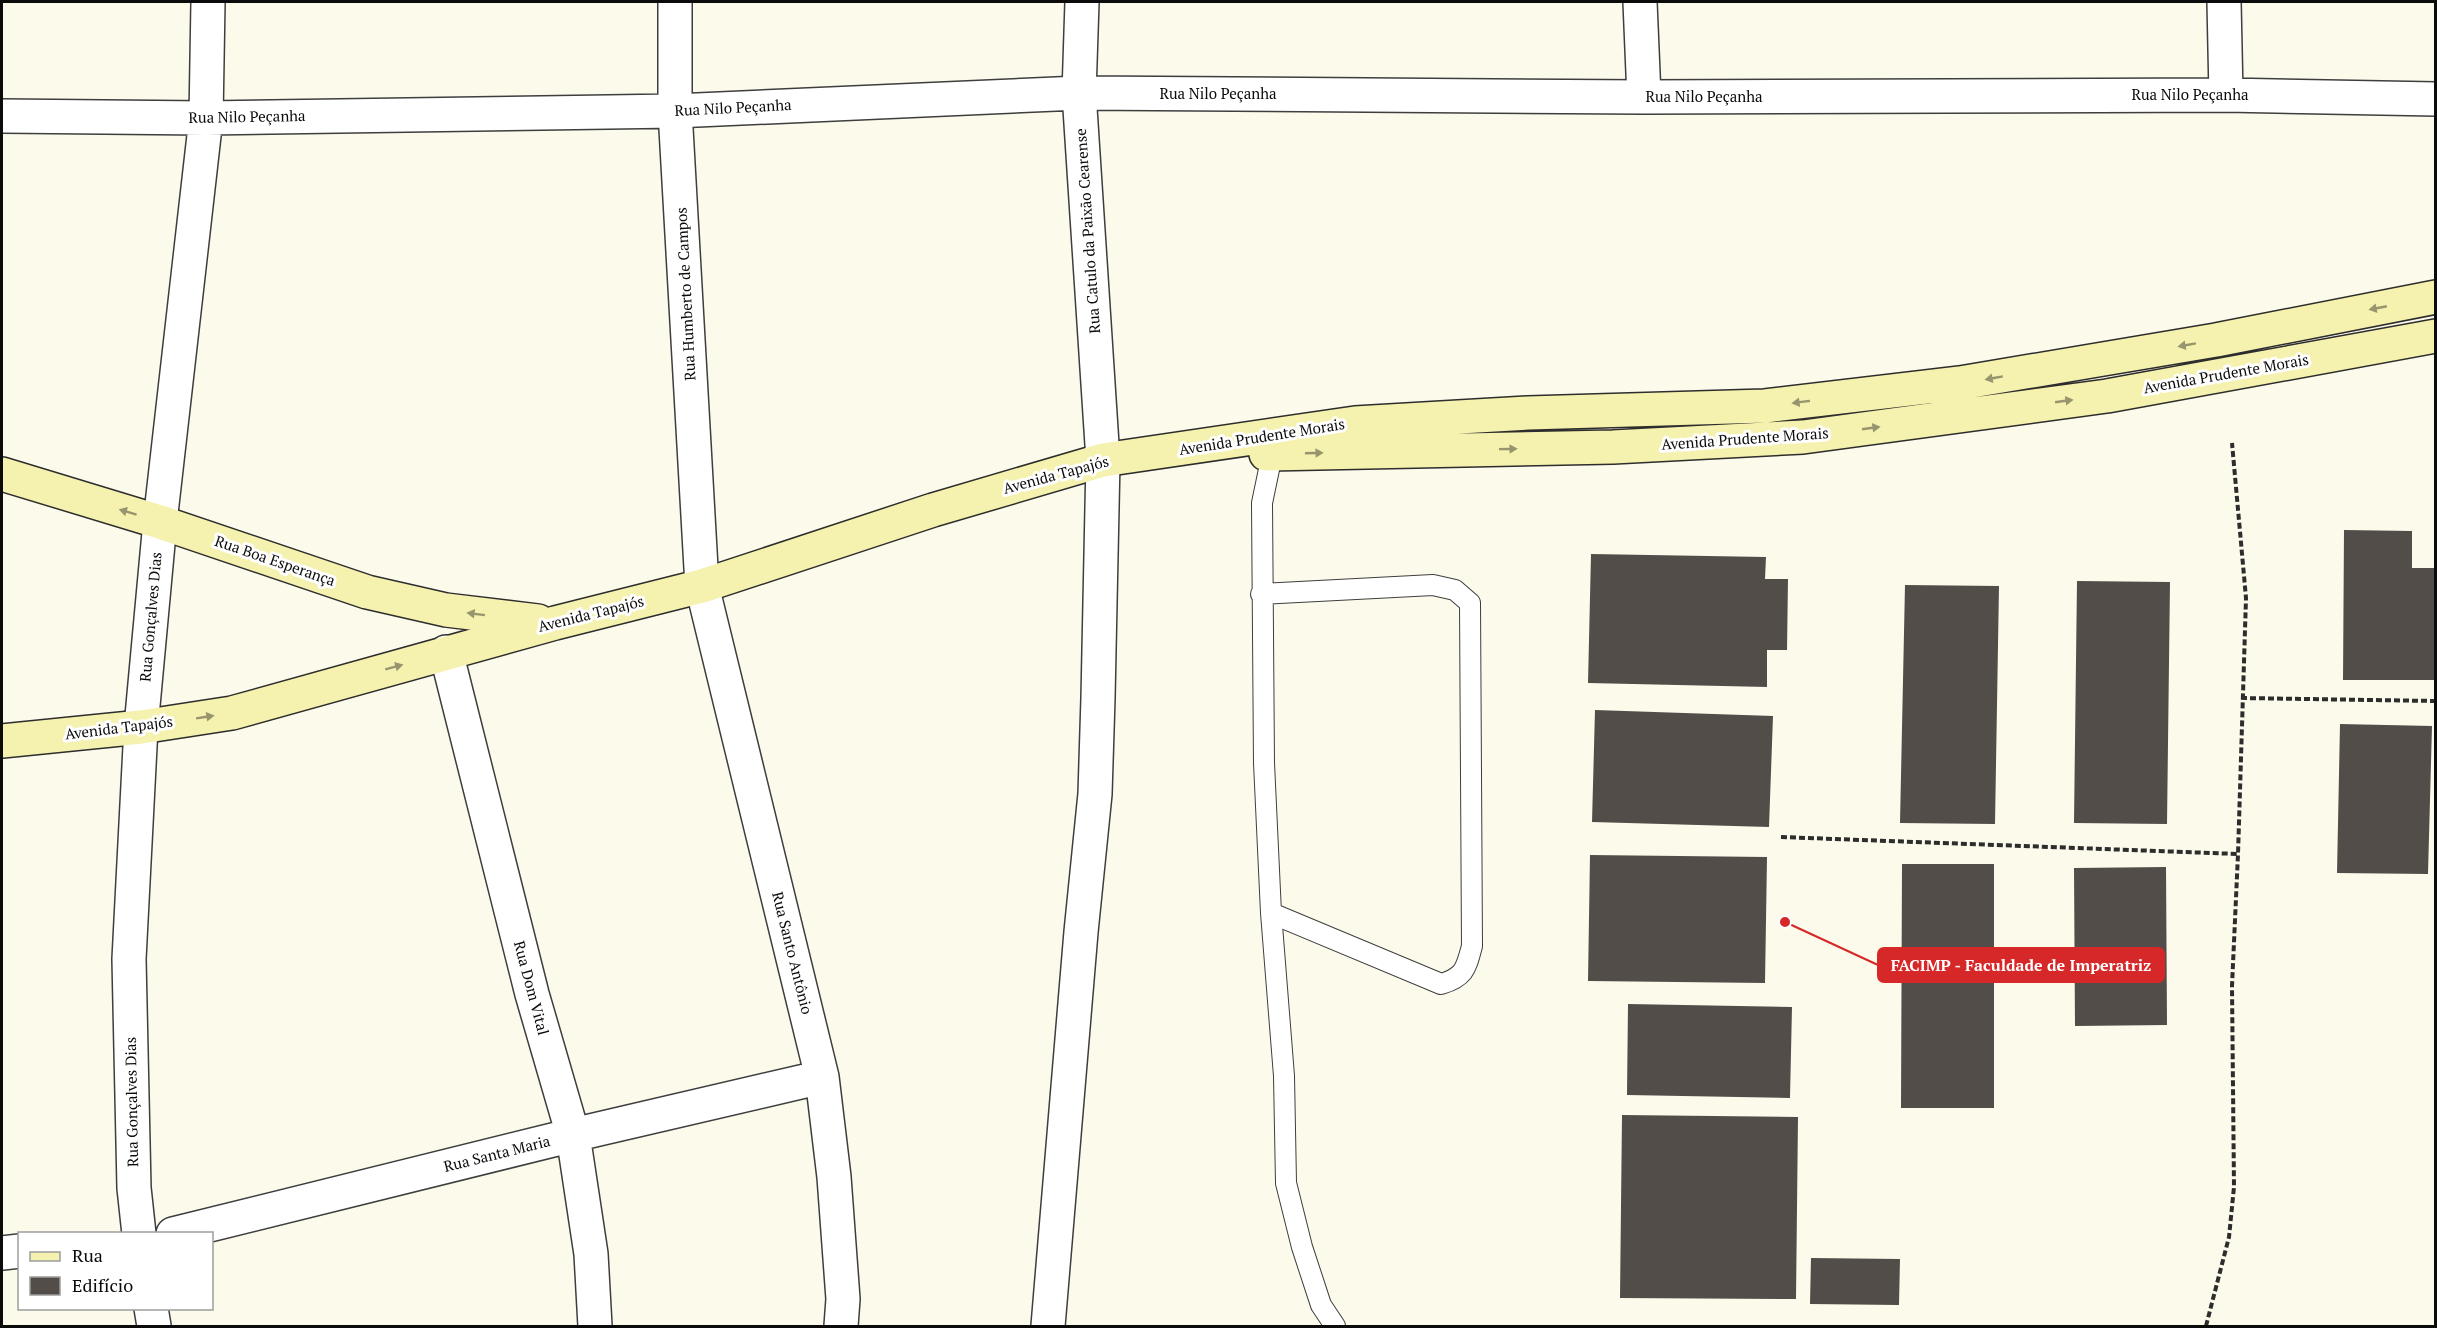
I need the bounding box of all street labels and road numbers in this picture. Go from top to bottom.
street label: Rua Nilo Peçanha [1159,83,1277,103]
street label: Rua Nilo Peçanha [2131,84,2249,104]
street label: Rua Nilo Peçanha [1645,86,1763,106]
street label: Rua Nilo Peçanha [674,94,792,120]
street label: Rua Nilo Peçanha [188,105,306,127]
street label: Rua Catulo da Paixão Cearense [1070,128,1104,334]
street label: Rua Humberto de Campos [670,207,700,381]
street label: Avenida Prudente Morais [2142,349,2310,397]
street label: Avenida Prudente Morais [1178,413,1346,459]
street label: Avenida Prudente Morais [1661,422,1829,454]
street label: Avenida Tapajós [1001,450,1111,498]
street label: Rua Boa Esperança [212,530,339,590]
street label: Rua Gonçalves Dias [134,551,166,683]
street label: Avenida Tapajós [536,590,646,636]
street label: Avenida Tapajós [64,710,174,744]
street label: Rua Santo Antônio [768,889,818,1016]
street label: Rua Dom Vital [510,938,554,1037]
street label: Rua Gonçalves Dias [120,1037,142,1167]
street label: Rua Santa Maria [441,1130,553,1176]

